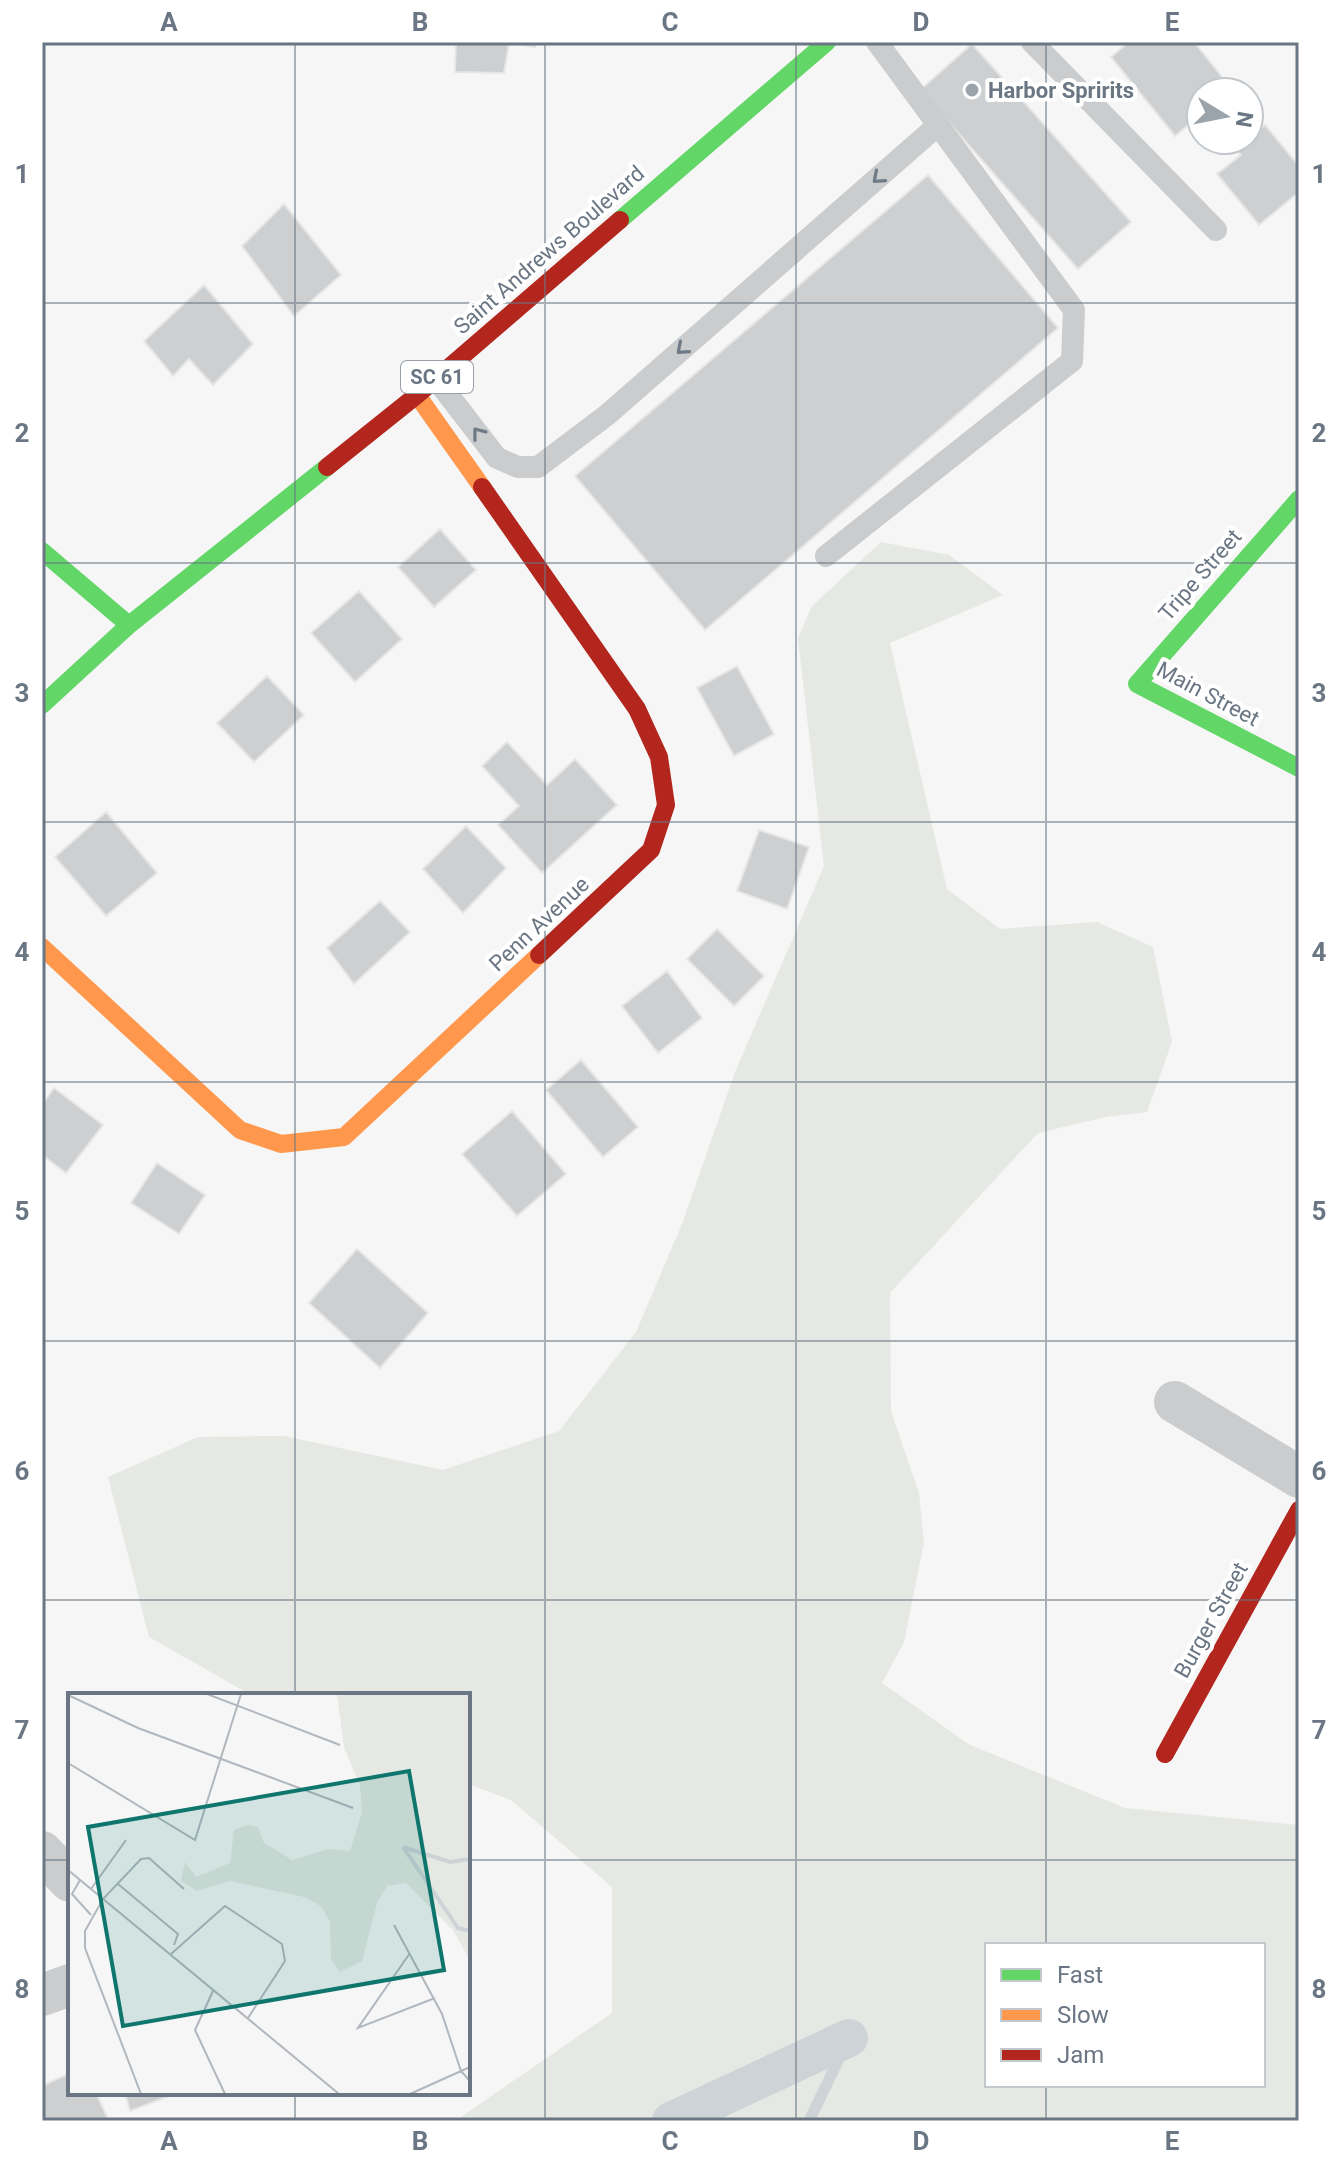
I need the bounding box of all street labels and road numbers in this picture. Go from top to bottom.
street label: Saint Andrews Boulevard [449,161,649,339]
road number: SC 61 [401,361,473,393]
street label: Tripe Street [1154,524,1246,626]
street label: Main Street [1153,657,1263,731]
street label: Penn Avenue [484,872,594,976]
street label: Burger Street [1169,1558,1253,1682]

